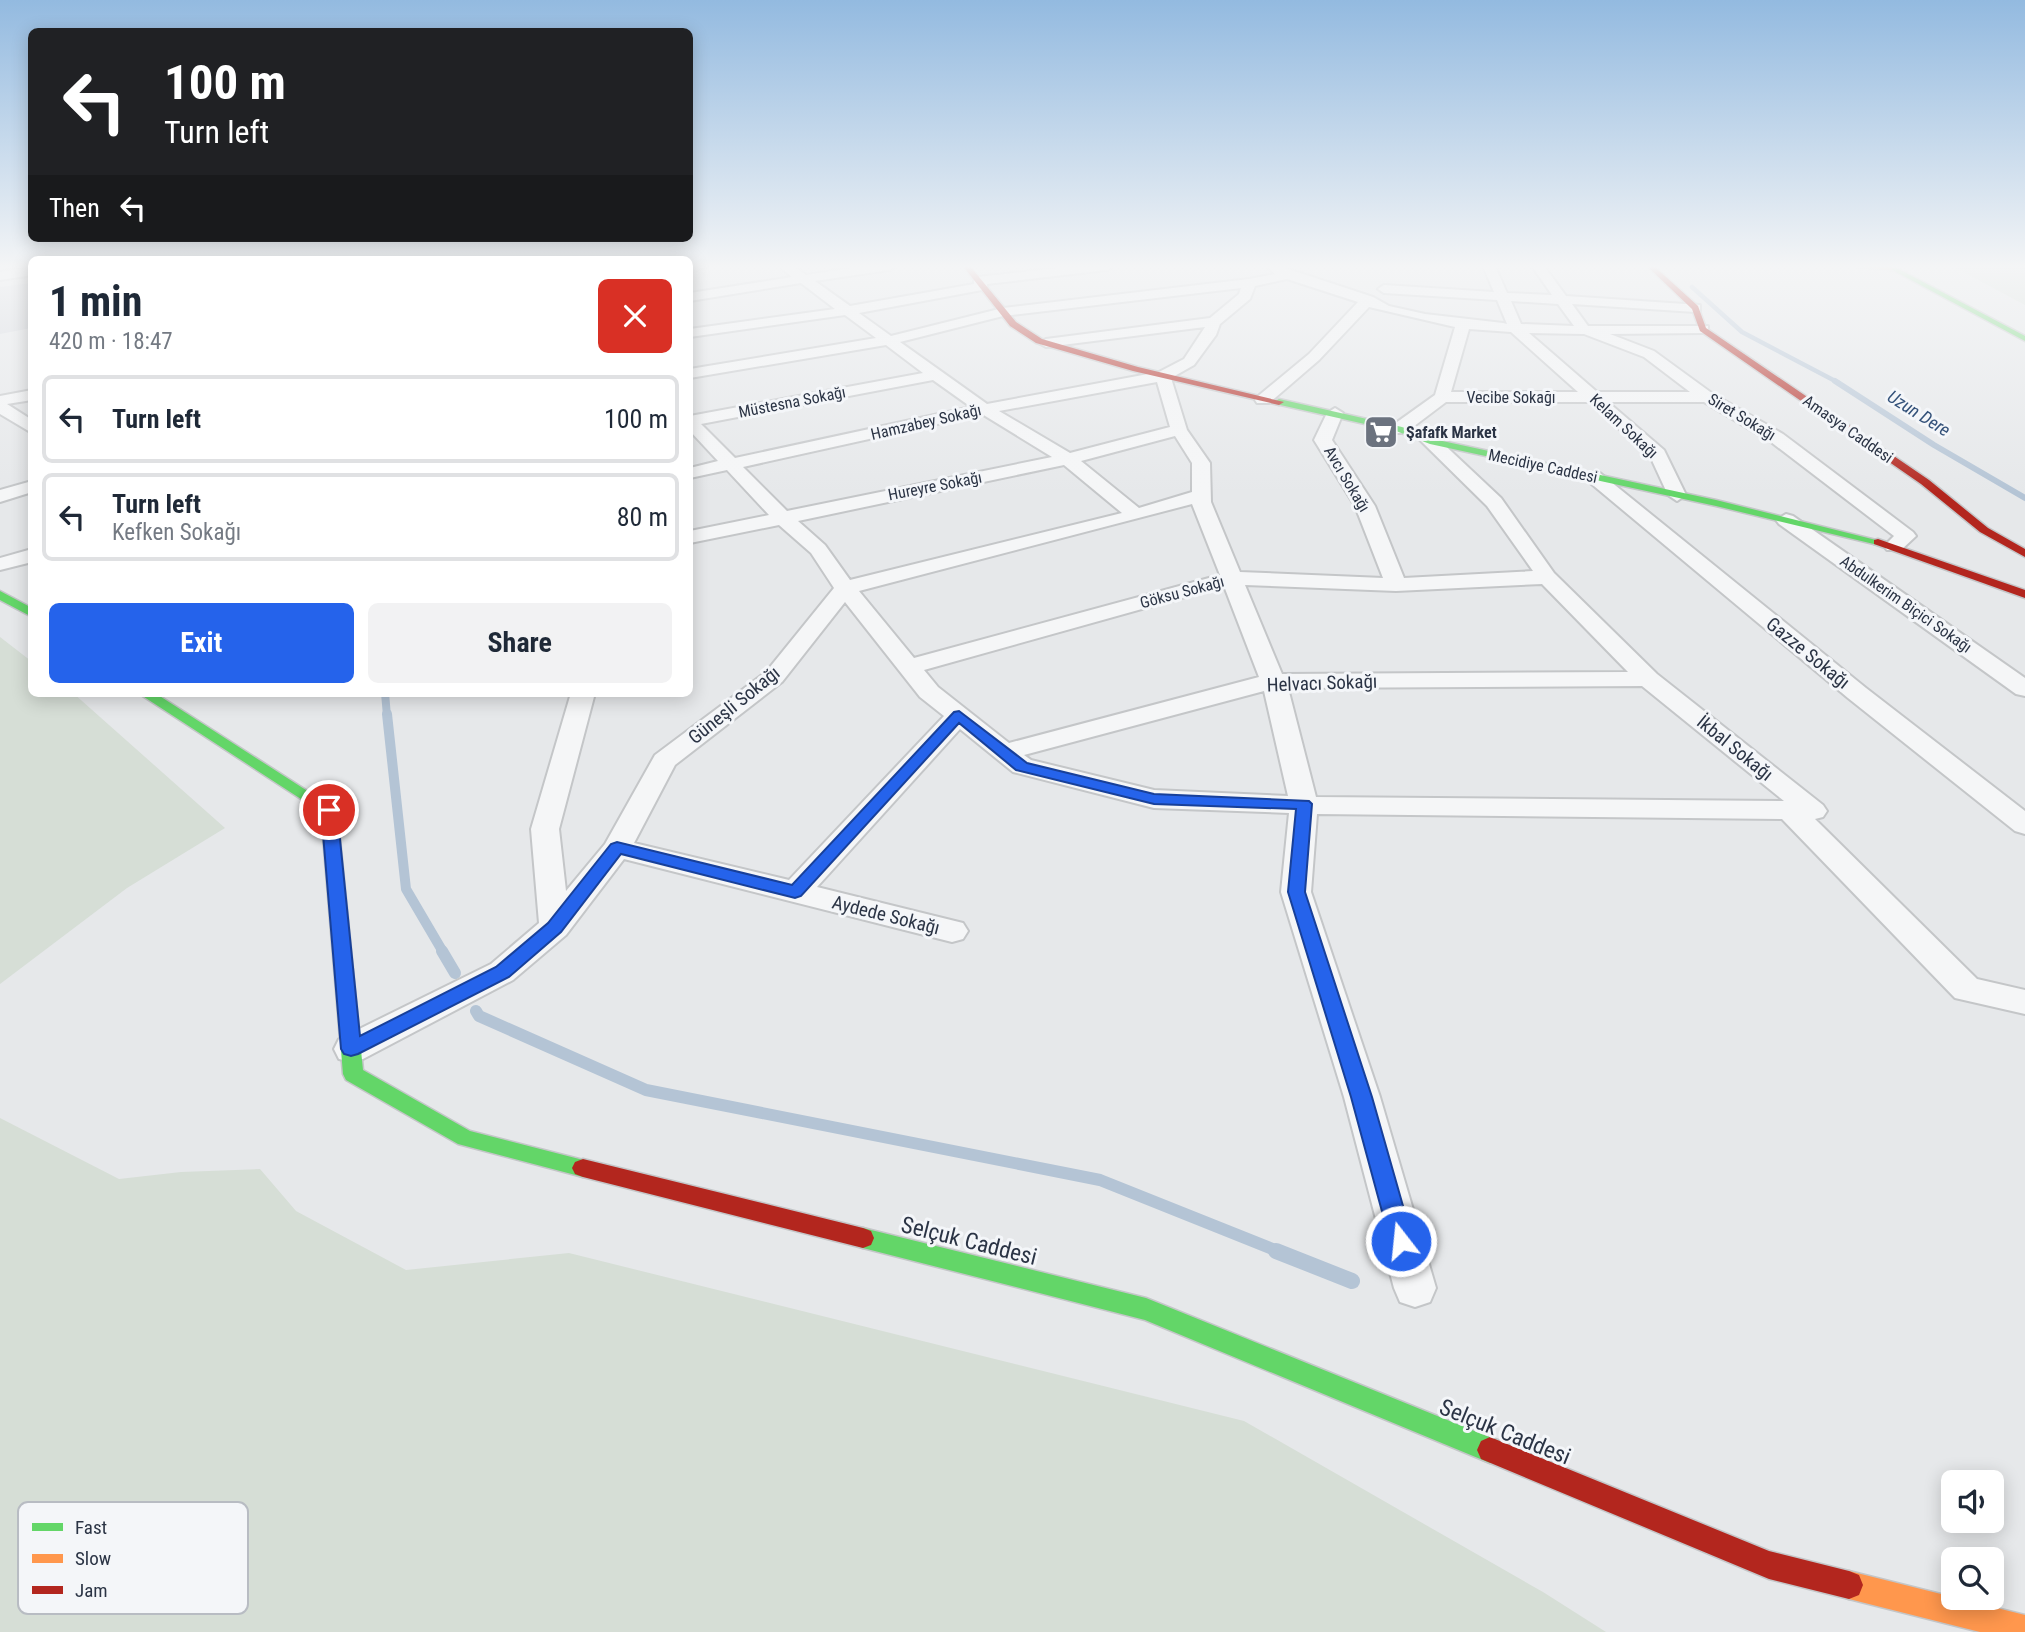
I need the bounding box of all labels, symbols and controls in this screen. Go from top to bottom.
text: 100 m [164,54,286,111]
icon: left [49,56,140,147]
text: Turn left [164,113,269,151]
icon: left [114,189,152,227]
text: Then [49,193,100,223]
text: 1 min [49,277,142,326]
button: close [598,279,672,353]
text: 420 m · 18:47 [49,328,173,355]
street label: Müstesna Sokağı [737,382,847,422]
water label: Uzun Dere [1884,386,1954,440]
street label: Vecibe Sokağı [1466,388,1556,407]
street label: Siret Sokağı [1705,389,1779,445]
street label: Kelam Sokağı [1586,390,1662,462]
street label: Amasya Caddesi [1799,391,1897,467]
icon: left [53,400,91,438]
street label: Hamzabey Sokağı [869,400,983,444]
text: Turn left [112,404,201,434]
text: 100 m [604,404,668,434]
supermarket icon: Şafafk Market [1362,413,1400,451]
place label: Şafafk Market [1406,423,1497,442]
street label: Avcı Sokağı [1320,443,1374,515]
street label: Mecidiye Caddesi [1487,445,1599,487]
street label: Hureyre Sokağı [886,468,984,504]
text: Turn left [112,489,201,519]
icon: left [53,498,91,536]
text: 80 m [617,502,668,532]
text: Kefken Sokağı [112,519,241,546]
street label: Abdulkerim Biçici Sokağı [1837,551,1975,657]
street label: Göksu Sokağı [1138,572,1226,612]
button: Exit [49,603,354,683]
button: Share [368,603,672,683]
street label: Gazze Sokağı [1762,612,1854,694]
street label: Güneşli Sokağı [684,661,784,749]
street label: Helvacı Sokağı [1266,670,1378,696]
street label: İkbal Sokağı [1692,710,1778,786]
pin [299,780,359,840]
icon: arrive [310,791,348,829]
street label: Aydede Sokağı [830,891,942,939]
position arrow [1364,1204,1438,1278]
street label: Selçuk Caddesi [898,1211,1040,1271]
street label: Selçuk Caddesi [1436,1393,1574,1471]
map controls [1941,1470,2004,1610]
button: sound [1941,1470,2004,1533]
legend [18,1502,248,1614]
text: Fast [75,1516,107,1539]
text: Slow [75,1547,111,1570]
button: search [1941,1547,2004,1610]
text: Jam [75,1579,108,1602]

